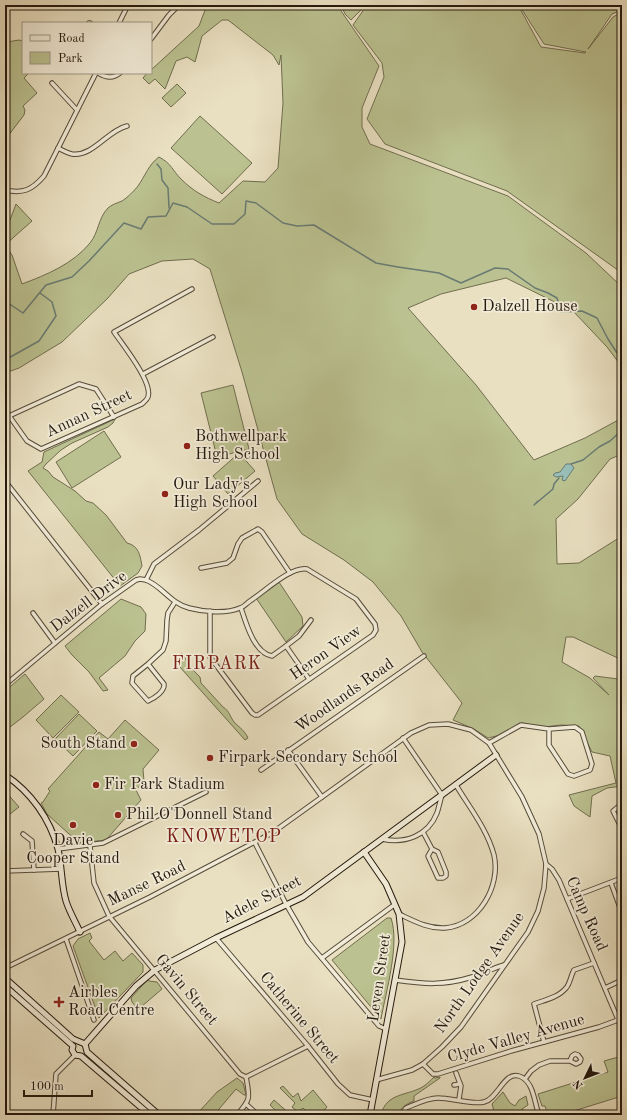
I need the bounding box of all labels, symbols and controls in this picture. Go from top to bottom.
legend [22,22,152,74]
text: Road [58,33,85,45]
text: Park [58,53,83,65]
place label: Dalzell House [482,299,578,315]
marker: Dalzell House [469,302,479,312]
street label: Annan Street [44,387,135,441]
place label: Bothwellpark High School [195,429,287,463]
marker: Bothwellpark High School [182,441,192,451]
place label: Our Lady's High School [173,477,258,511]
marker: Our Lady's High School [160,489,170,499]
street label: Dalzell Drive [48,568,130,636]
street label: Heron View [287,622,365,683]
district label: FIRPARK [172,655,262,673]
street label: Woodlands Road [293,656,397,736]
place label: South Stand [40,736,126,752]
marker: South Stand [129,739,139,749]
place label: Firpark Secondary School [218,750,398,766]
marker: Firpark Secondary School [205,753,215,763]
place label: Fir Park Stadium [104,777,225,793]
marker: Fir Park Stadium [91,780,101,790]
place label: Phil O'Donnell Stand [126,807,272,823]
marker: Phil O'Donnell Stand [113,810,123,820]
marker: Davie Cooper Stand [68,820,78,830]
district label: KNOWETOP [166,828,282,846]
place label: Davie Cooper Stand [26,833,120,867]
street label: Manse Road [106,858,188,910]
street label: Adele Street [220,873,305,927]
street label: Camp Road [562,874,610,954]
street label: North Lodge Avenue [432,909,528,1037]
street label: Leven Street [366,933,394,1023]
street label: Gavin Street [152,951,220,1029]
street label: Catherine Street [256,969,342,1067]
place label: Airbles Road Centre [68,985,154,1019]
marker: Airbles Road Centre [53,996,65,1008]
street label: Clyde Valley Avenue [446,1012,586,1066]
north arrow [565,1058,605,1098]
scale bar [24,1072,92,1098]
text: N [571,1077,586,1091]
text: 100 m [30,1081,64,1093]

